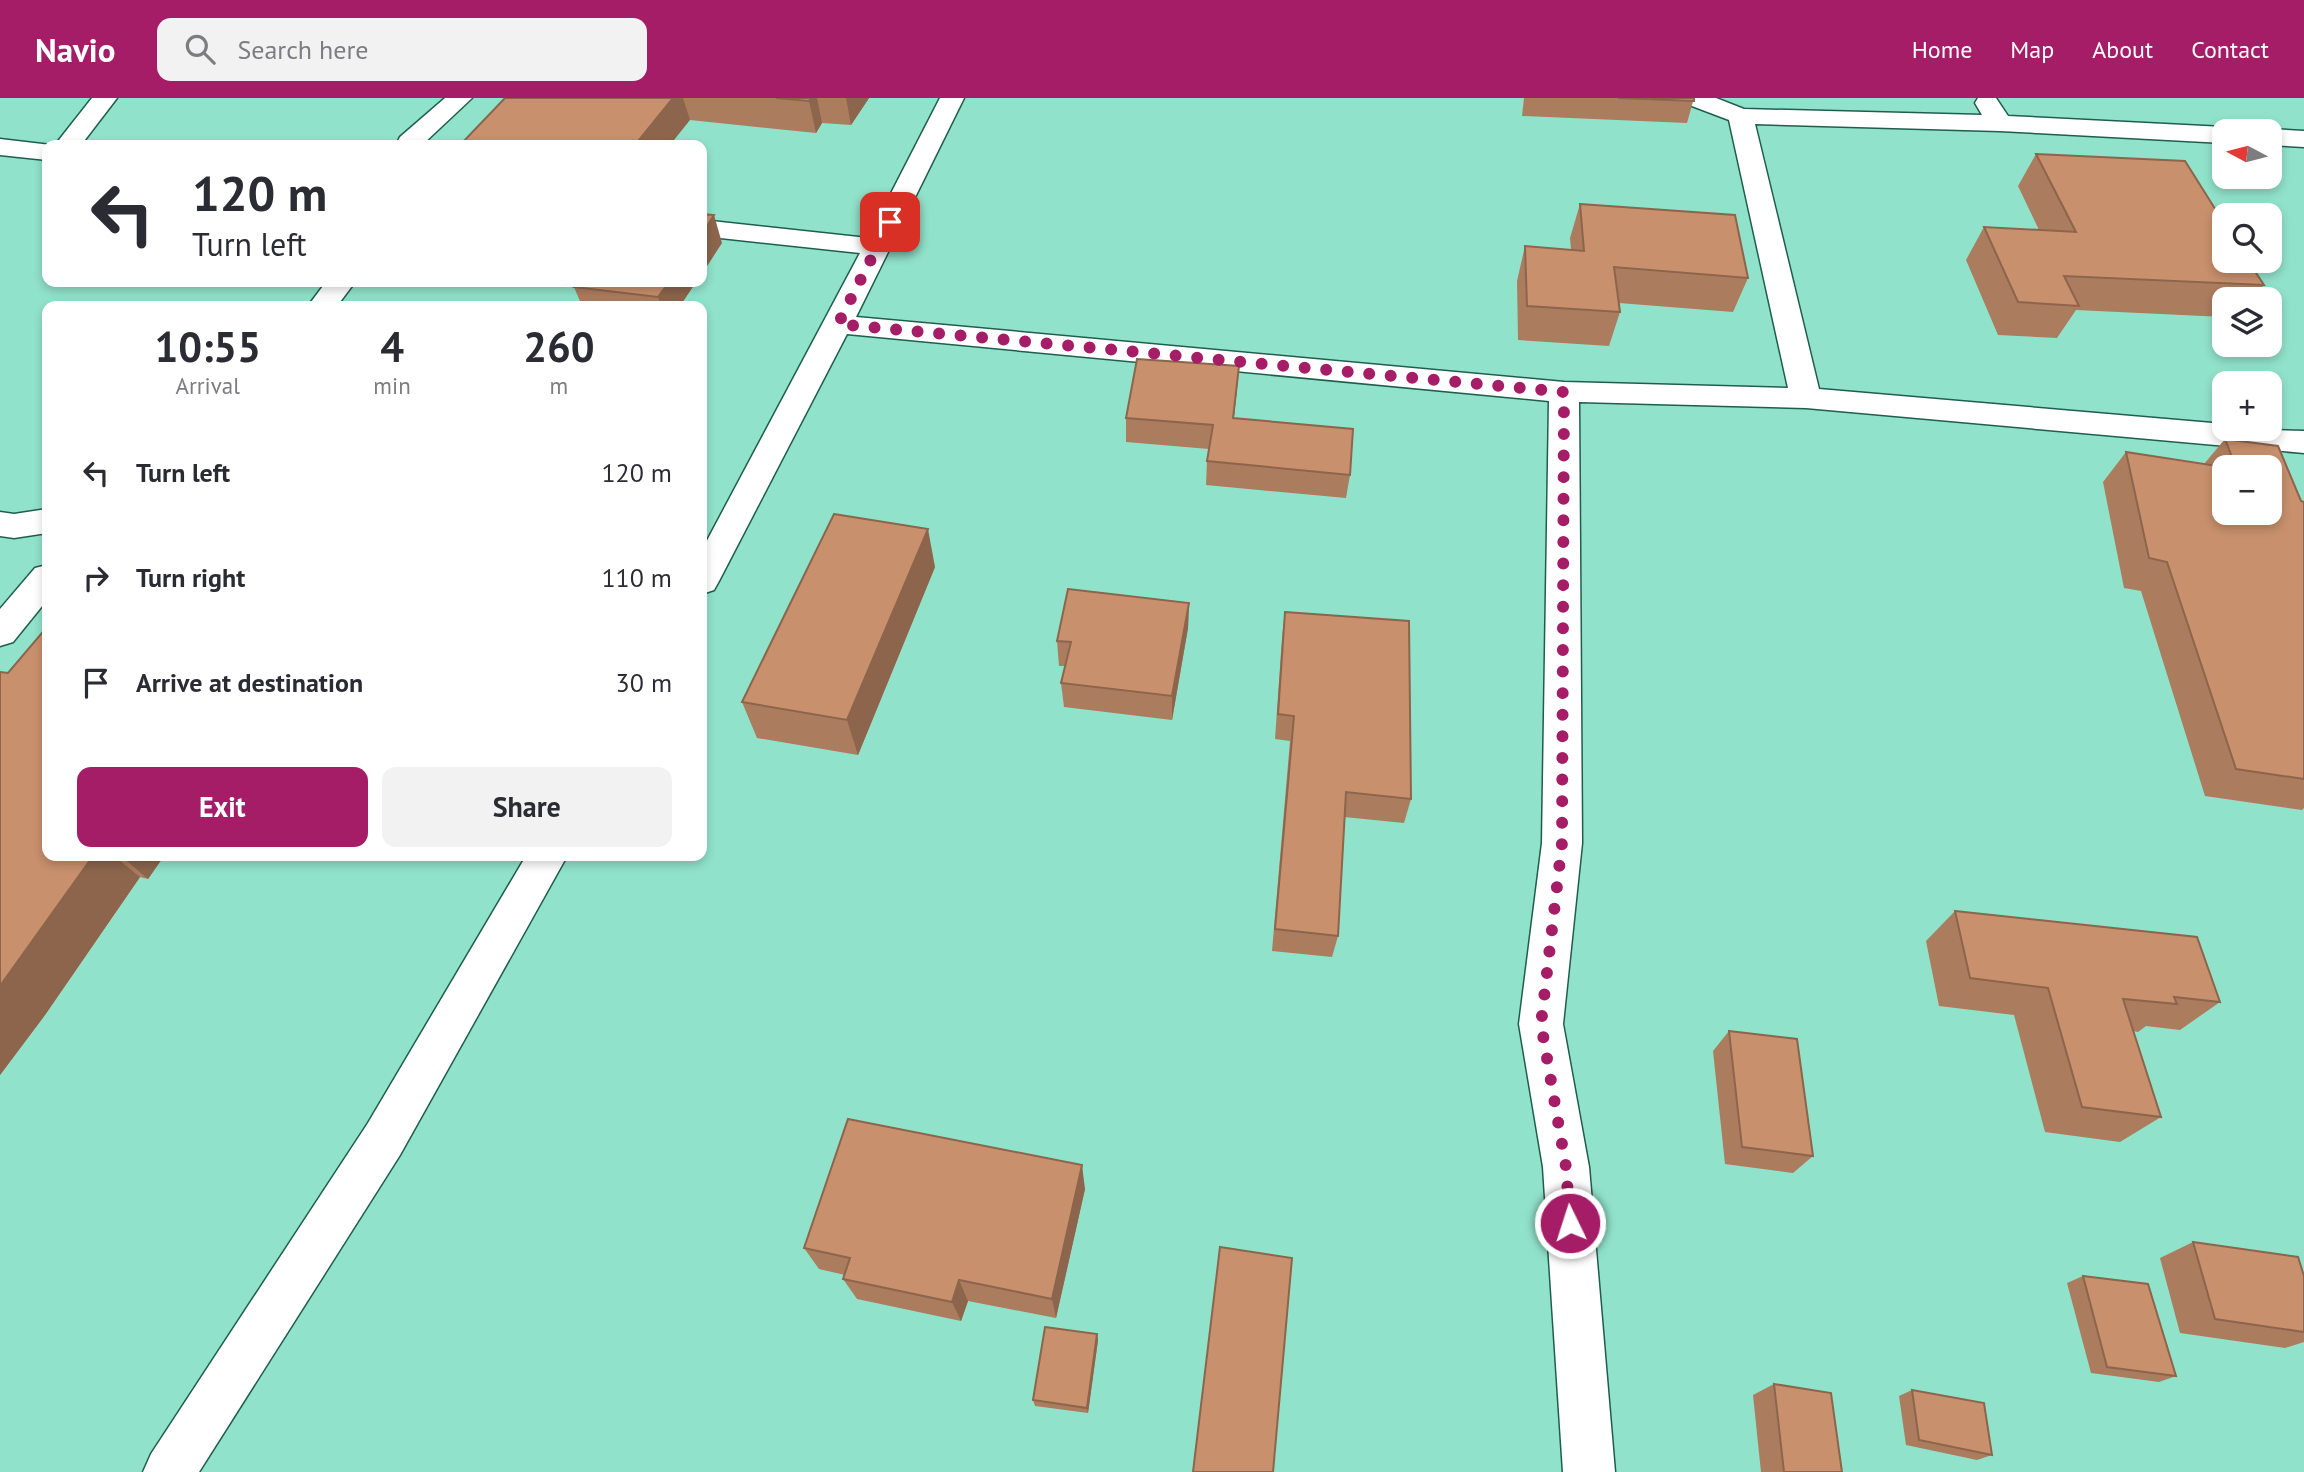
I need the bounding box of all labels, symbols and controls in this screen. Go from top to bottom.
search box [157,18,647,81]
text: Navio [35,28,115,71]
icon: search [181,30,219,68]
text: Search here [237,33,369,66]
text: Home [1912,34,1972,65]
text: Map [2010,34,2054,65]
text: About [2092,34,2153,65]
text: Contact [2191,34,2269,65]
north arrow [2212,119,2282,189]
map controls [2212,119,2282,525]
text: 120 m [192,161,327,225]
icon: left [77,168,168,259]
pin [860,192,920,252]
icon: arrive [871,203,909,241]
button: search [2212,203,2282,273]
text: Turn left [192,223,307,265]
button: layers [2212,287,2282,357]
text: 10:55 [154,319,261,374]
text: 4 [380,319,404,374]
text: 260 [523,319,595,374]
text: Arrival [175,371,240,400]
text: min [373,371,411,400]
text: m [550,371,568,400]
button: + [2212,371,2282,441]
icon: left [77,454,115,492]
button: − [2212,455,2282,525]
text: Turn left [136,456,230,489]
text: 120 m [601,456,672,489]
icon: right [77,559,115,597]
text: Turn right [136,561,245,594]
text: 110 m [601,561,672,594]
icon: arrive [77,664,115,702]
text: Arrive at destination [136,666,363,699]
text: 30 m [616,666,672,699]
button: Exit [77,767,368,847]
button: Share [382,767,672,847]
position arrow [1533,1186,1607,1260]

